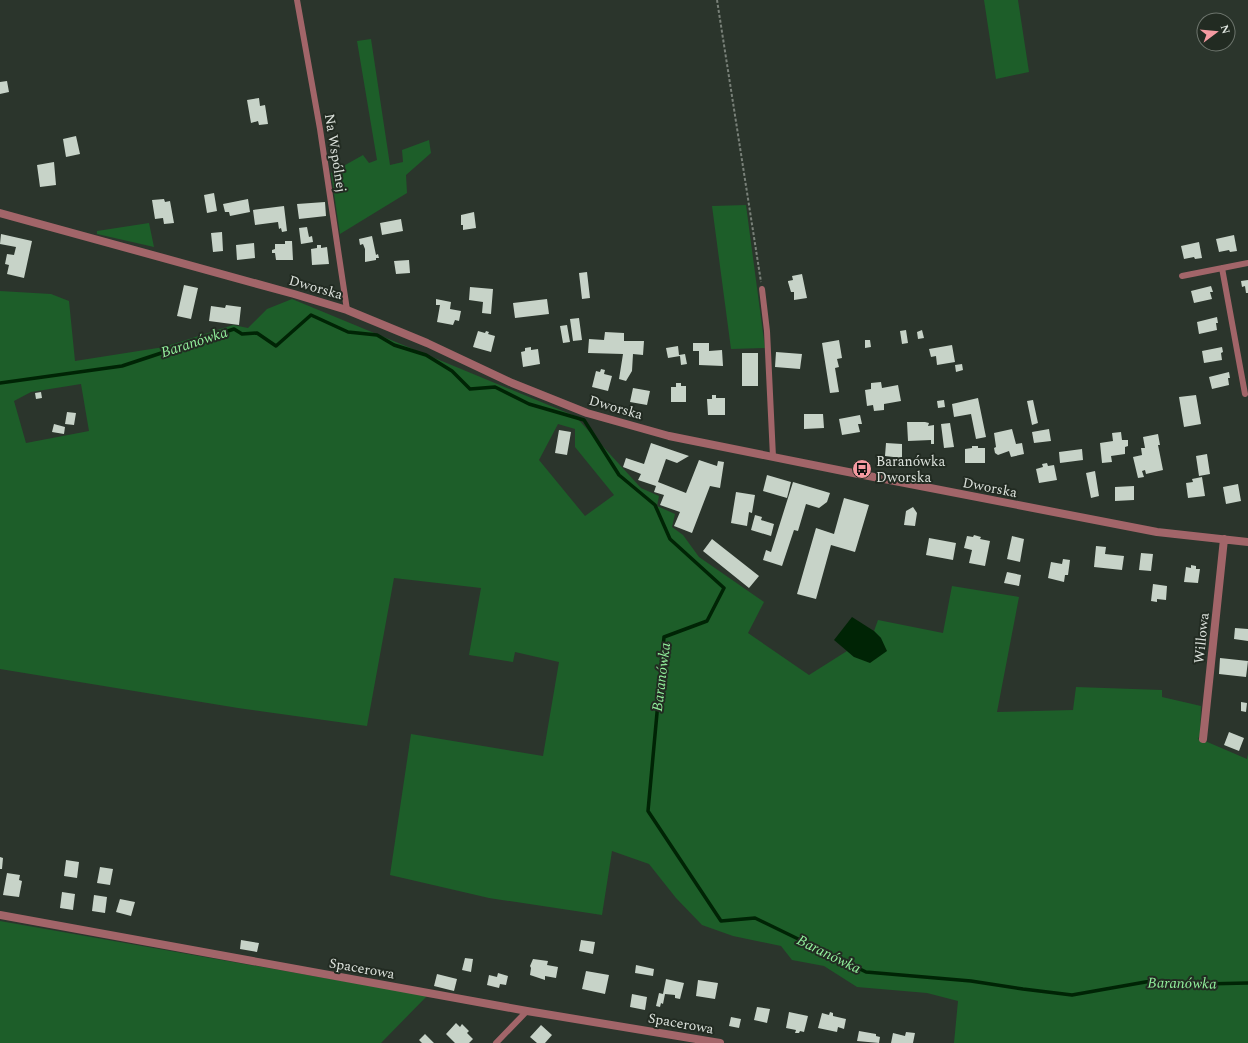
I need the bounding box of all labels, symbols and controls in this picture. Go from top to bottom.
north arrow [1196,12,1236,52]
text: N [1216,23,1235,36]
street label: Na Wspólnej [319,112,352,194]
street label: Dworska [286,270,345,305]
water label: Baranówka [158,321,231,364]
street label: Dworska [586,390,645,425]
place label: Baranówka Dworska [876,451,945,488]
bus stop icon: Baranówka Dworska [851,458,873,480]
street label: Dworska [961,472,1019,503]
street label: Willowa [1188,611,1215,665]
water label: Baranówka [646,641,677,713]
water label: Baranówka [793,929,865,980]
street label: Spacerowa [327,952,397,985]
water label: Baranówka [1147,971,1217,996]
street label: Spacerowa [646,1007,716,1040]

